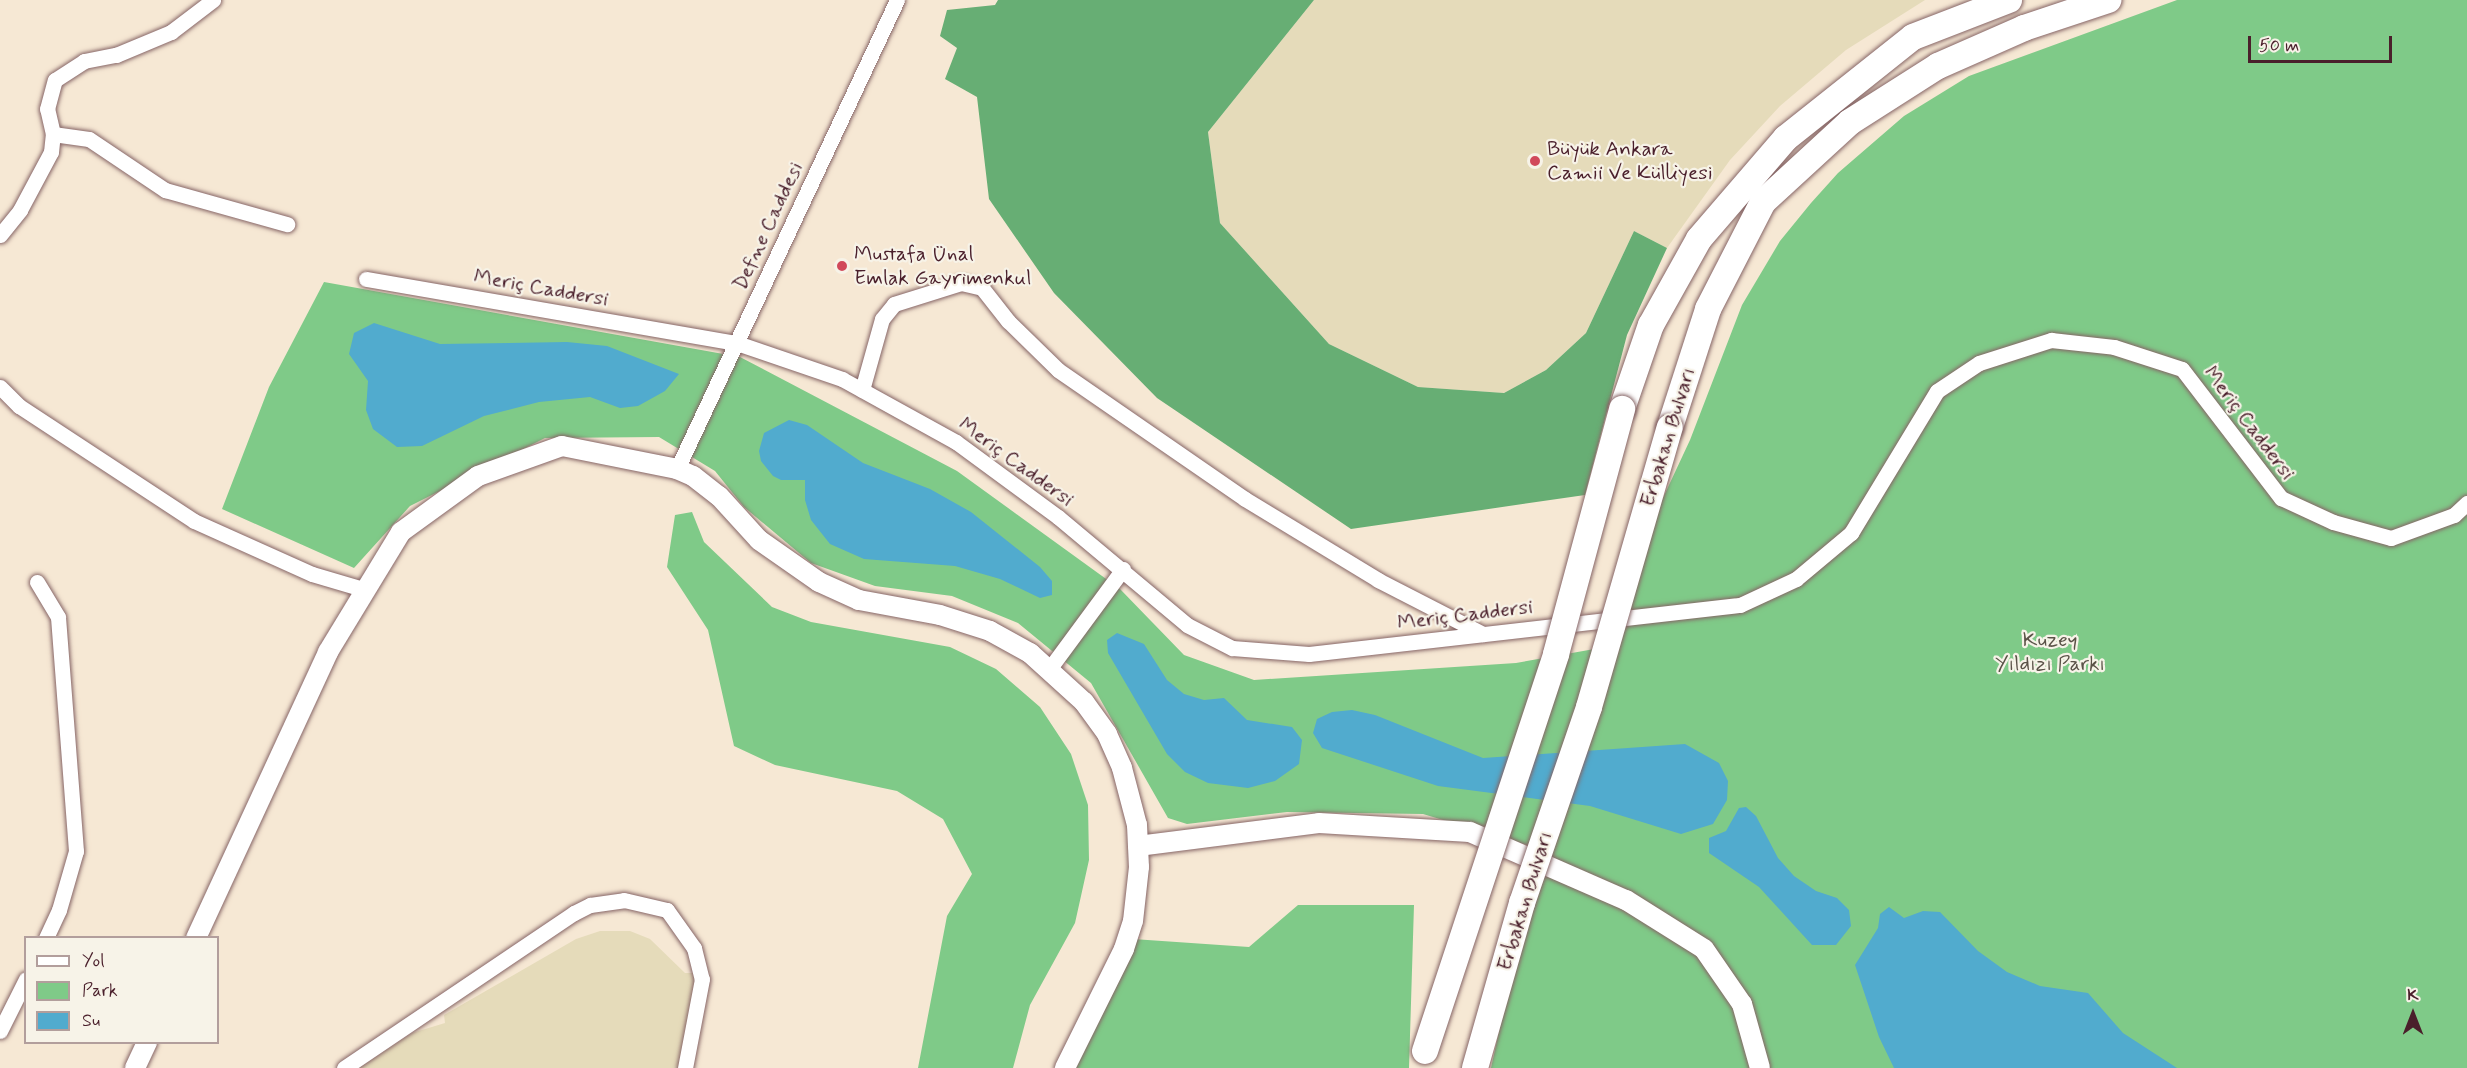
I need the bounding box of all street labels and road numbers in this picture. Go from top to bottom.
street label: Defne Caddesi [728,159,808,293]
street label: Meriç Caddersi [472,264,610,312]
street label: Meriç Caddersi [2198,361,2300,485]
street label: Erbakan Bulvarı [1635,364,1701,510]
street label: Meriç Caddersi [953,412,1079,512]
street label: Meriç Caddersi [1396,594,1534,636]
street label: Erbakan Bulvarı [1492,828,1558,974]

